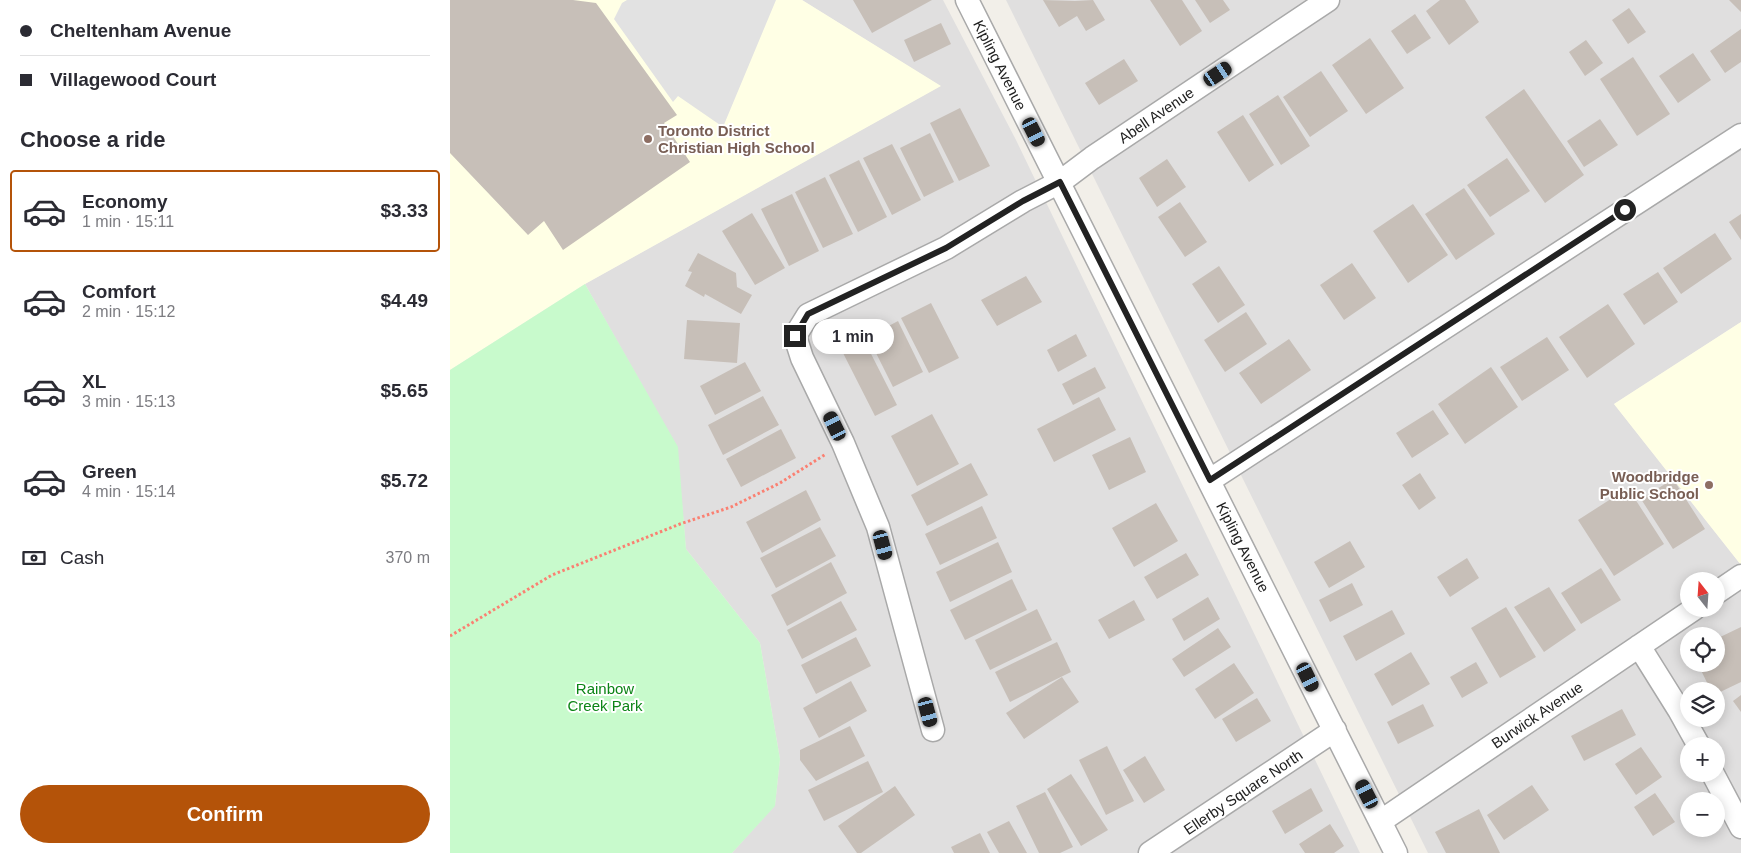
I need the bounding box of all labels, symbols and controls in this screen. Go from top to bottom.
street label: Kipling Avenue [970,17,1030,113]
text: Cheltenham Avenue [50,20,231,41]
car [1201,59,1234,89]
text: Villagewood Court [50,69,216,90]
street label: Abell Avenue [1115,84,1197,146]
car [1020,115,1047,149]
place label: Toronto District Christian High School [658,122,815,156]
text: Choose a ride [20,127,165,152]
marker: Toronto District Christian High School [642,133,654,145]
icon: car [22,189,67,234]
text: Economy [82,191,168,212]
route start [1614,199,1636,221]
text: $3.33 [380,200,428,221]
text: 1 min · 15:11 [82,213,174,230]
icon: car [22,279,67,324]
text: Comfort [82,281,156,302]
text: $4.49 [380,290,428,311]
text: 2 min · 15:12 [82,303,175,320]
callout: 1 min [812,318,895,354]
route end [784,325,806,347]
text: 1 min [832,328,874,345]
icon: car [22,369,67,414]
text: XL [82,371,106,392]
text: $5.65 [380,380,428,401]
text: 3 min · 15:13 [82,393,175,410]
car [821,409,848,443]
icon: car [22,459,67,504]
text: Green [82,461,137,482]
place label: Woodbridge Public School [1600,468,1699,502]
text: $5.72 [380,470,428,491]
marker: Woodbridge Public School [1703,479,1715,491]
text: 4 min · 15:14 [82,483,175,500]
street label: Kipling Avenue [1213,499,1273,595]
car [871,529,894,561]
icon: cash [20,544,48,572]
text: Cash [60,547,104,568]
text: 370 m [386,549,430,566]
north arrow [1680,572,1725,618]
map controls [1680,572,1725,837]
button: locate [1680,627,1725,672]
car [1294,660,1321,694]
street label: Burwick Avenue [1488,678,1586,752]
park label: Rainbow Creek Park [567,680,643,714]
button: layers [1680,682,1725,727]
car [916,696,939,728]
button: + [1680,737,1725,782]
street label: Ellerby Square North [1181,746,1305,838]
car [1353,777,1380,811]
button: Confirm [20,785,430,843]
button: − [1680,792,1725,837]

